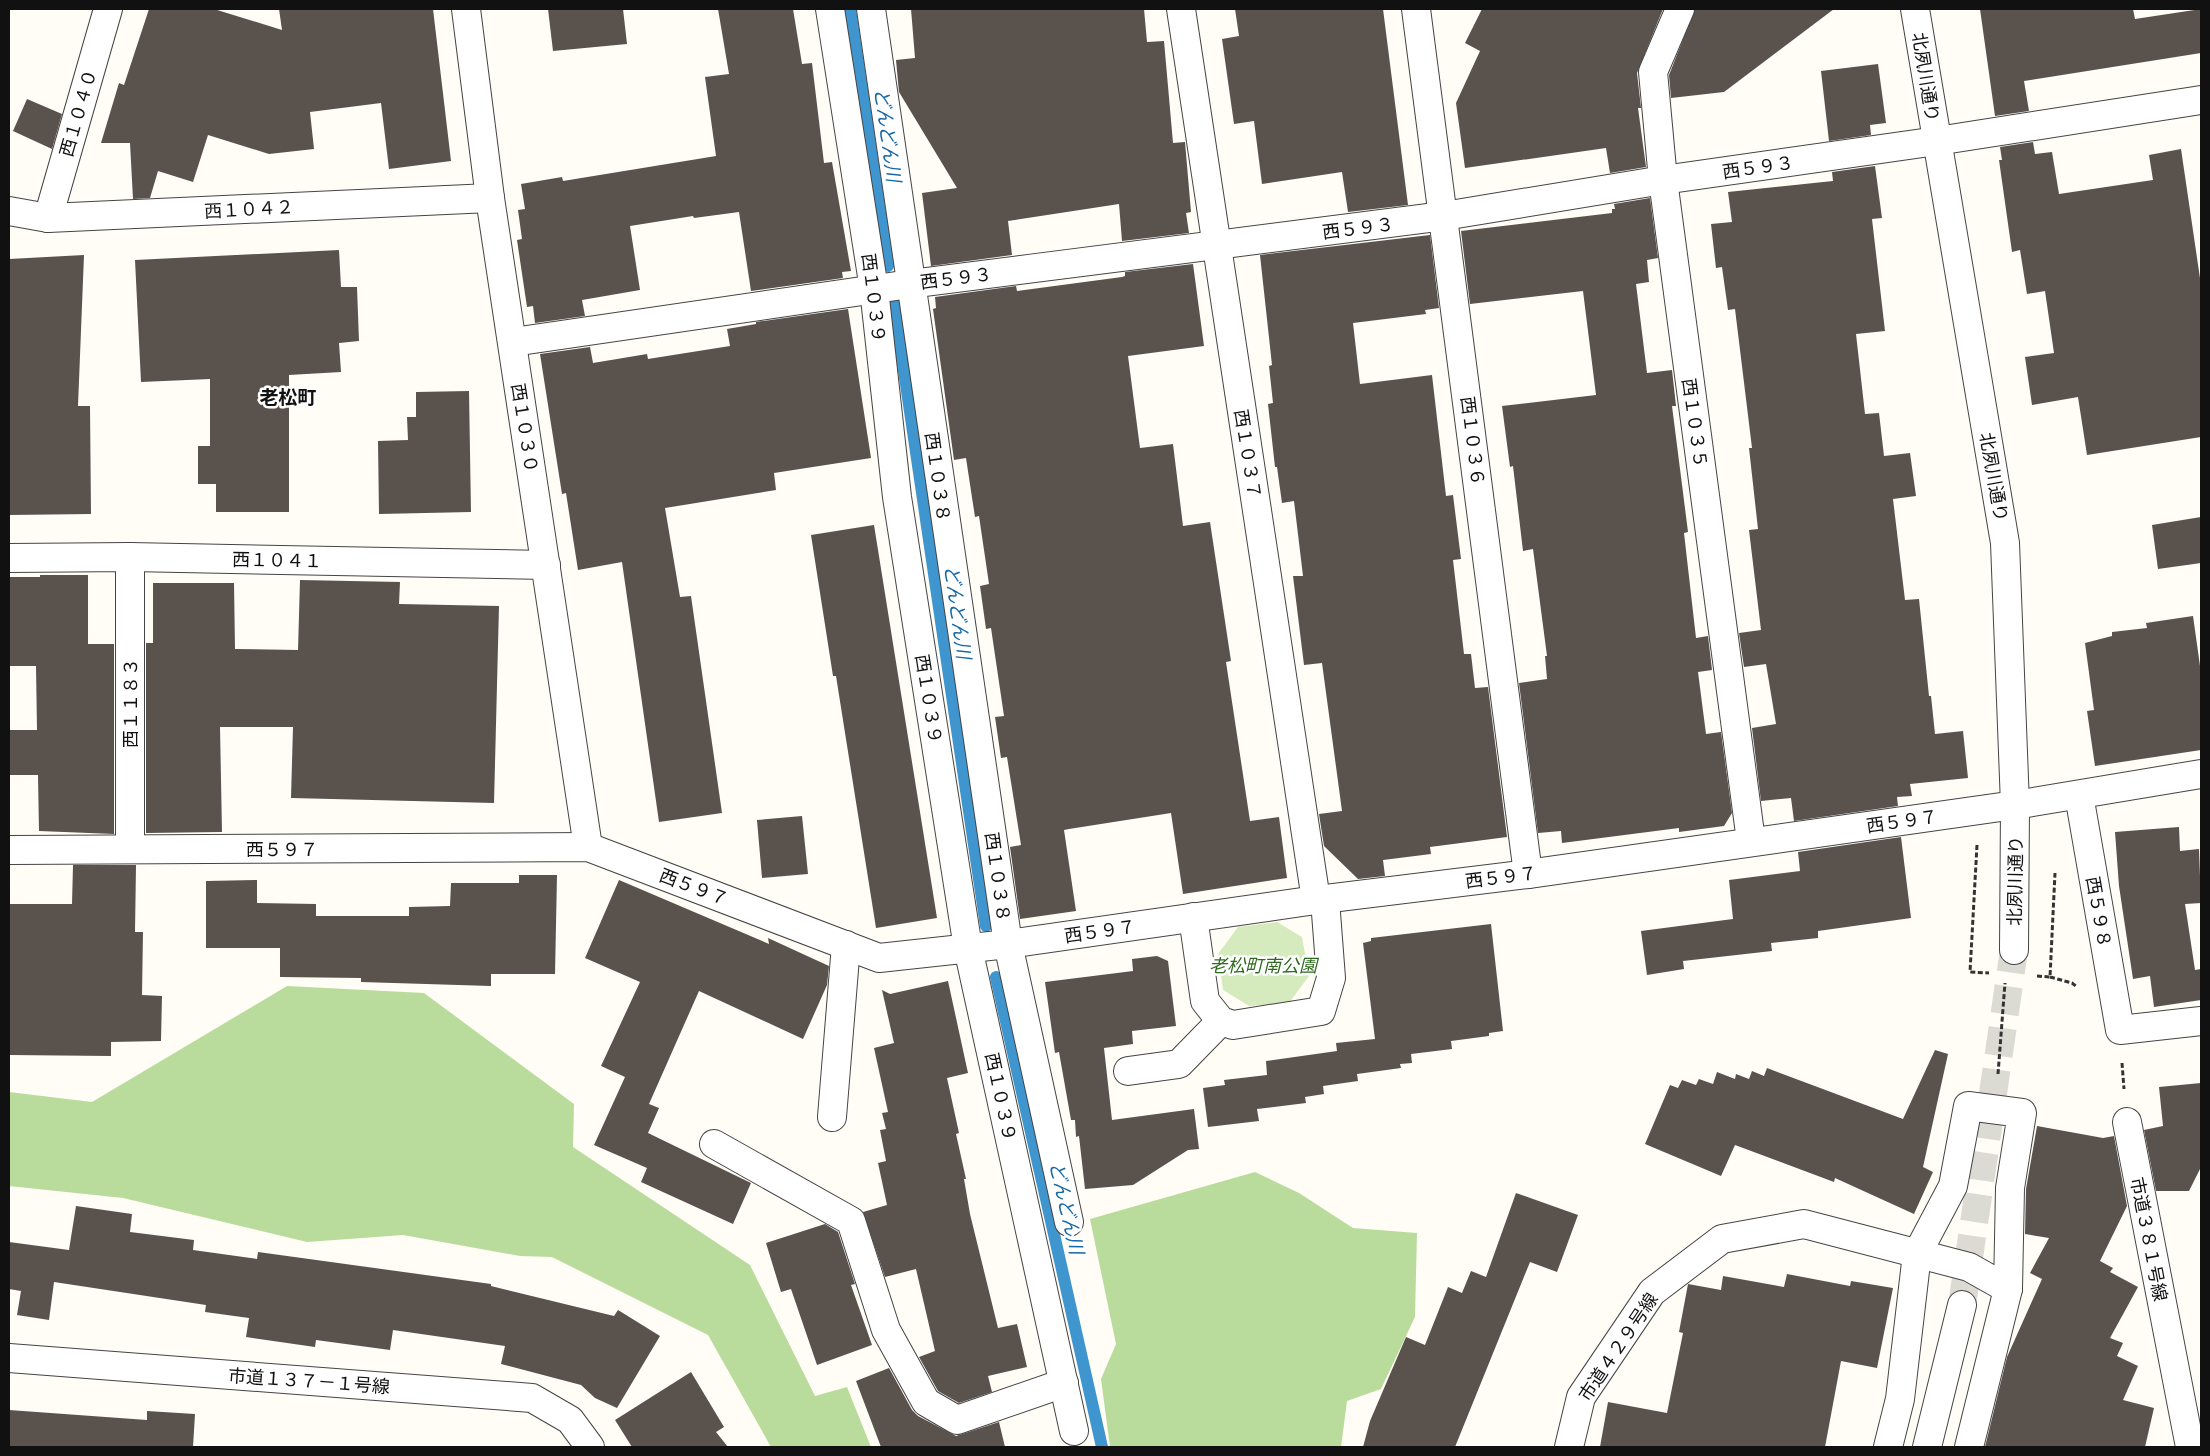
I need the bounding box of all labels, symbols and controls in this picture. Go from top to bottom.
street label: 北夙川通り [1907,31,1945,123]
street label: 西１０４０ [54,66,102,160]
water label: どんどん川 [869,86,908,186]
street label: 西５９３ [1721,150,1795,184]
street label: 西１０４２ [203,194,295,224]
street label: 西５９３ [1321,211,1395,245]
street label: 西１０３９ [856,252,892,344]
street label: 西５９３ [919,261,993,295]
street label: 西１０３５ [1676,377,1714,469]
street label: 西１０３０ [506,382,544,474]
district label: 老松町 [259,384,317,410]
street label: 西１０３６ [1455,395,1491,487]
street label: 西１０３７ [1229,408,1267,500]
street label: 西１０３８ [919,431,957,523]
street label: 北夙川通り [1974,431,2014,523]
street label: 西１０４１ [232,547,322,573]
water label: どんどん川 [939,563,978,663]
street label: 西１０３９ [910,653,948,745]
street label: 西１１８３ [118,658,143,748]
street label: 西５９７ [1865,804,1939,838]
street label: 西１０３８ [979,831,1017,923]
street label: 北夙川通り [2002,836,2028,926]
street label: 西５９７ [246,837,318,862]
street label: 西５９７ [1464,860,1538,894]
street label: 西５９７ [656,862,732,912]
street label: 西５９８ [2080,874,2118,950]
street label: 西５９７ [1063,914,1137,948]
park label: 老松町南公園 [1209,953,1320,978]
street label: 西１０３９ [979,1050,1023,1144]
water label: どんどん川 [1044,1159,1091,1259]
street label: 市道３８１号線 [2125,1175,2173,1303]
street label: 市道４２９号線 [1572,1288,1664,1406]
street label: 市道１３７－１号線 [227,1363,391,1399]

